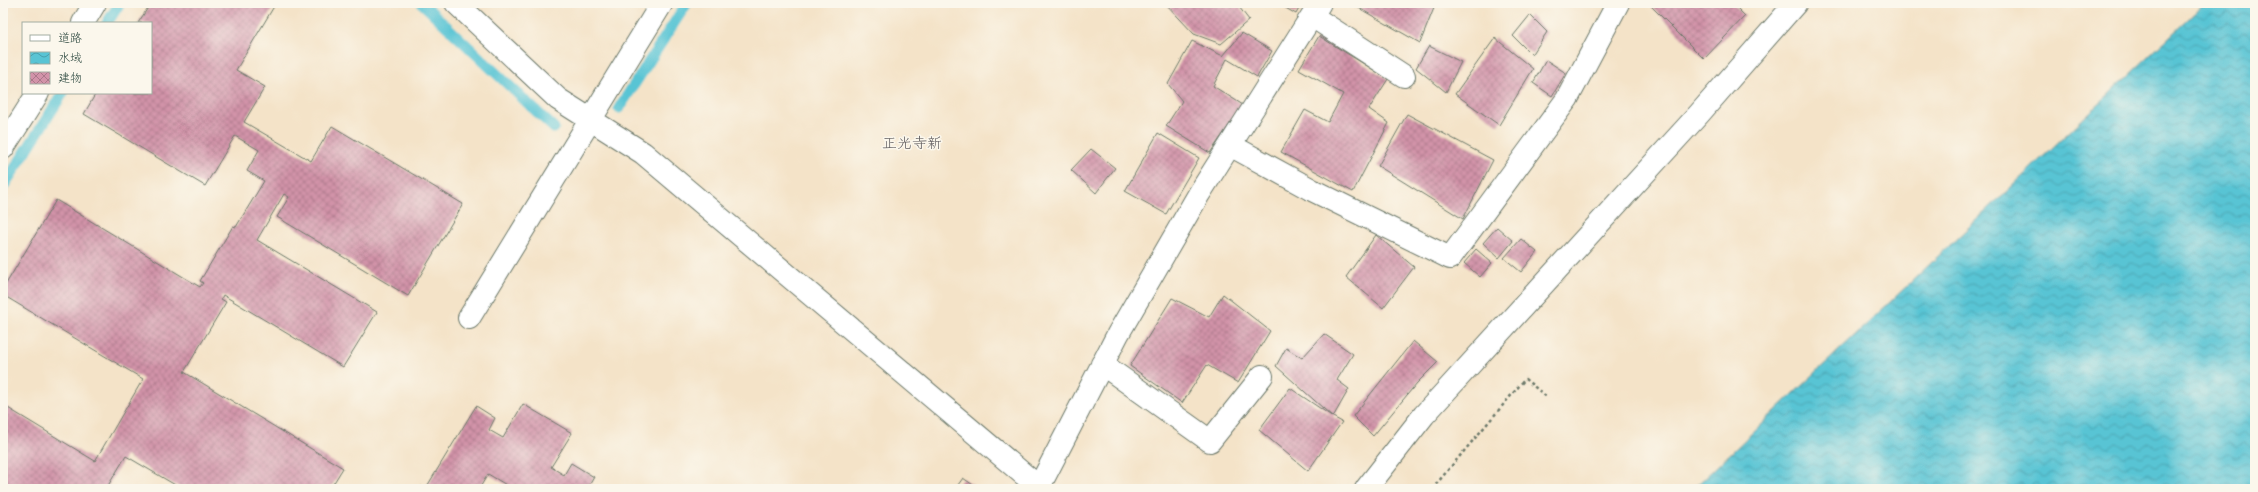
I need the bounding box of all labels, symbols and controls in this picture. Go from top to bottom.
legend [22,22,152,94]
text: 道路 [58,30,82,47]
text: 水域 [58,50,82,67]
text: 建物 [58,70,82,87]
district label: 正光寺新 [882,133,942,154]

